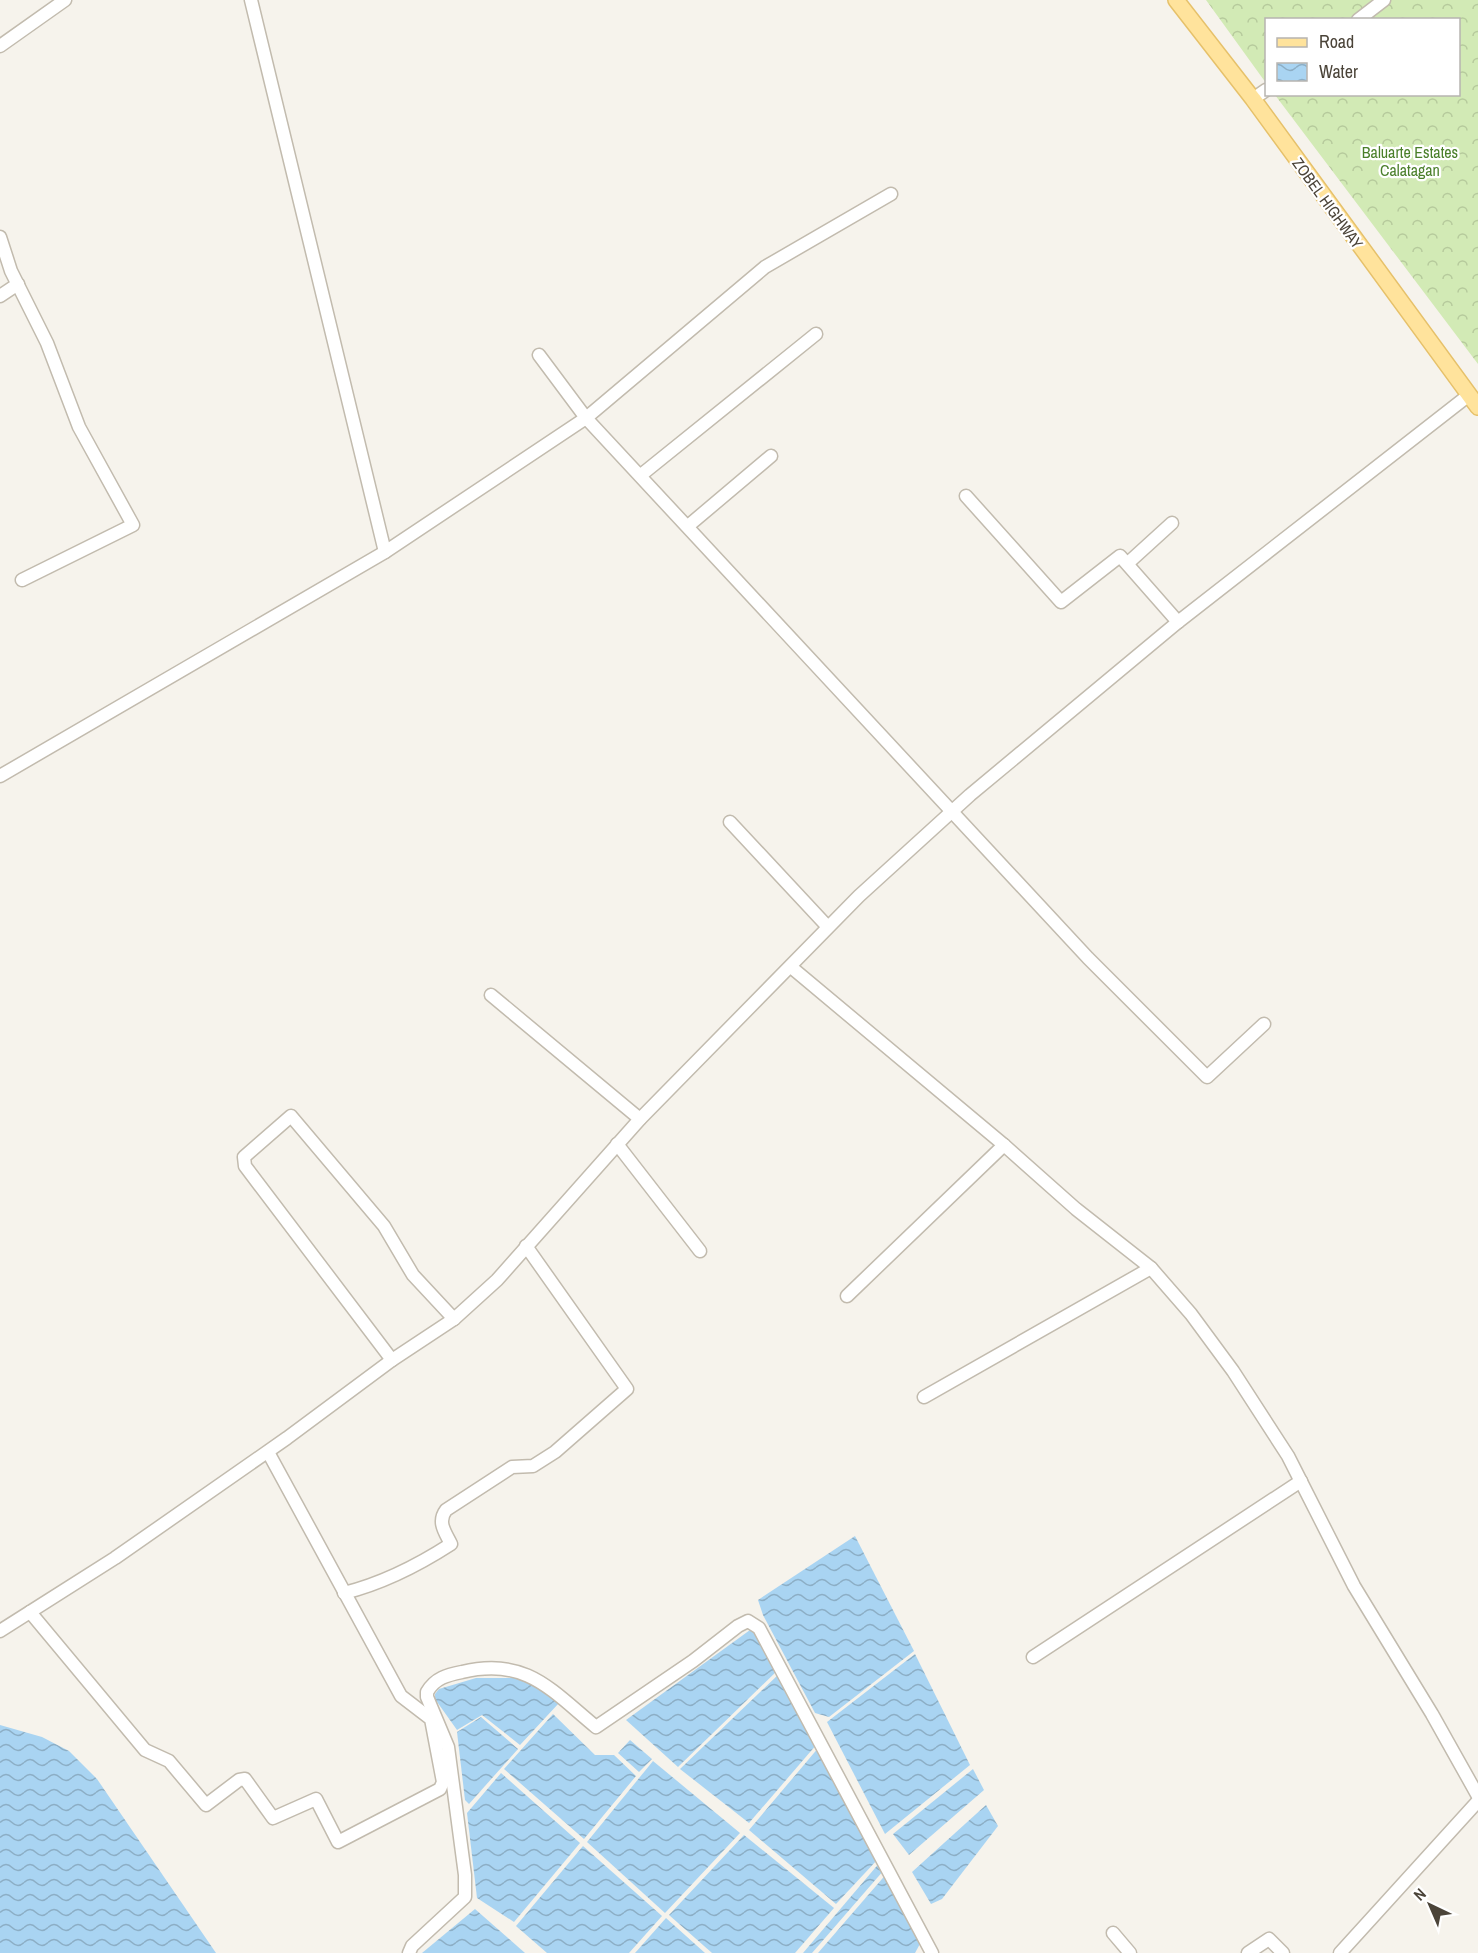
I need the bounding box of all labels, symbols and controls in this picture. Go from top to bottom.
legend [1265,18,1460,96]
text: Road [1319,29,1354,54]
text: Water [1319,59,1358,84]
park label: Baluarte Estates Calatagan [1362,141,1458,181]
street label: ZOBEL HIGHWAY [1288,153,1369,253]
north arrow [1400,1875,1460,1935]
text: N [1409,1883,1431,1905]

